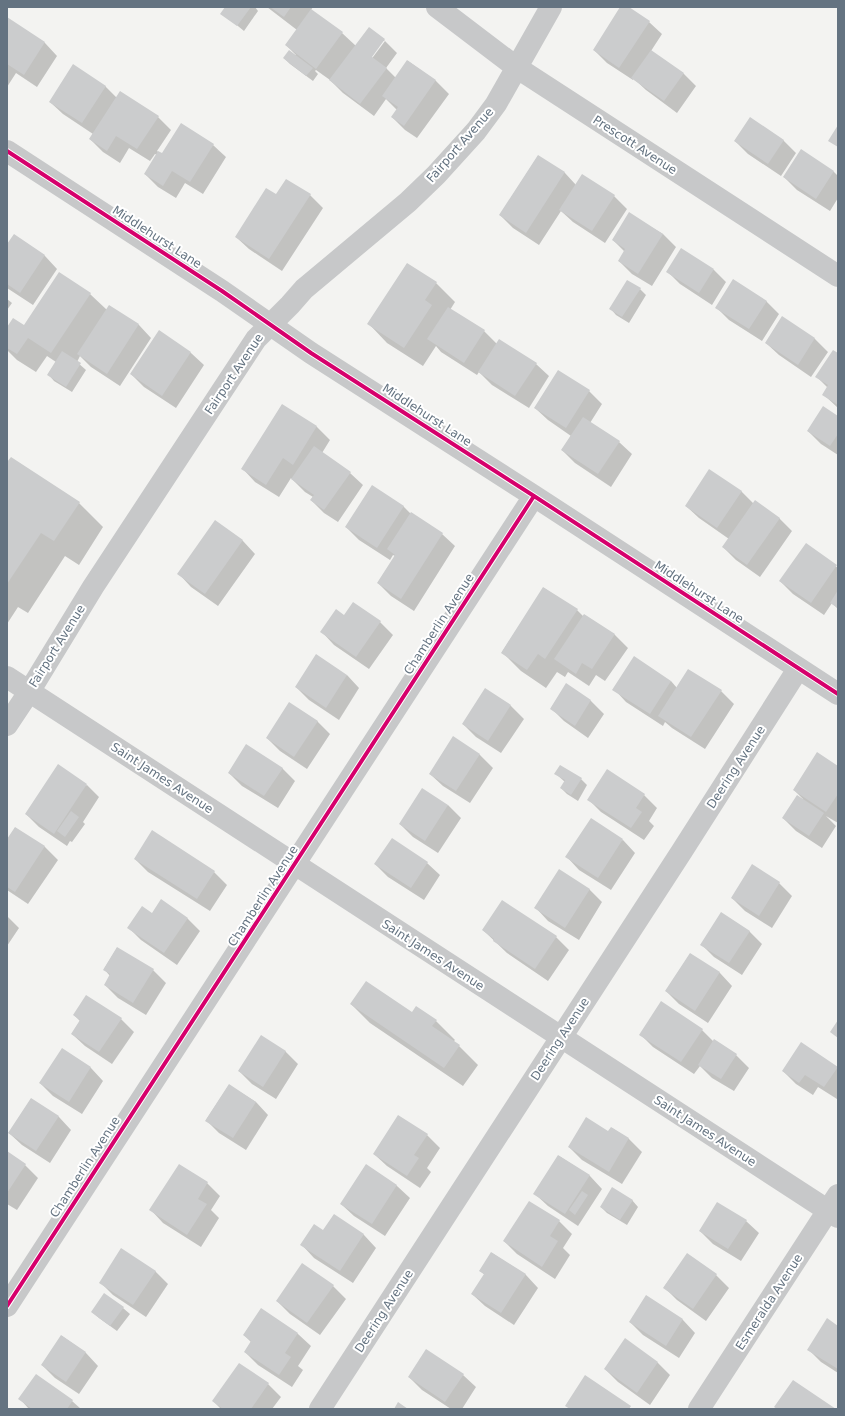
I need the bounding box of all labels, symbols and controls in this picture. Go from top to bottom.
street label: Fairport Avenue [424,105,496,185]
street label: Prescott Avenue [590,113,680,177]
street label: Middlehurst Lane [110,203,204,271]
street label: Fairport Avenue [202,331,266,417]
street label: Middlehurst Lane [380,381,474,449]
street label: Middlehurst Lane [652,558,746,626]
street label: Chamberlin Avenue [401,571,477,677]
street label: Fairport Avenue [26,602,88,690]
street label: Deering Avenue [704,723,768,811]
street label: Saint James Avenue [108,740,216,816]
street label: Chamberlin Avenue [225,843,301,949]
street label: Saint James Avenue [379,917,487,993]
street label: Deering Avenue [528,995,592,1083]
street label: Saint James Avenue [651,1093,759,1169]
street label: Chamberlin Avenue [47,1114,123,1220]
street label: Esmeralda Avenue [733,1251,805,1353]
street label: Deering Avenue [352,1267,416,1355]

